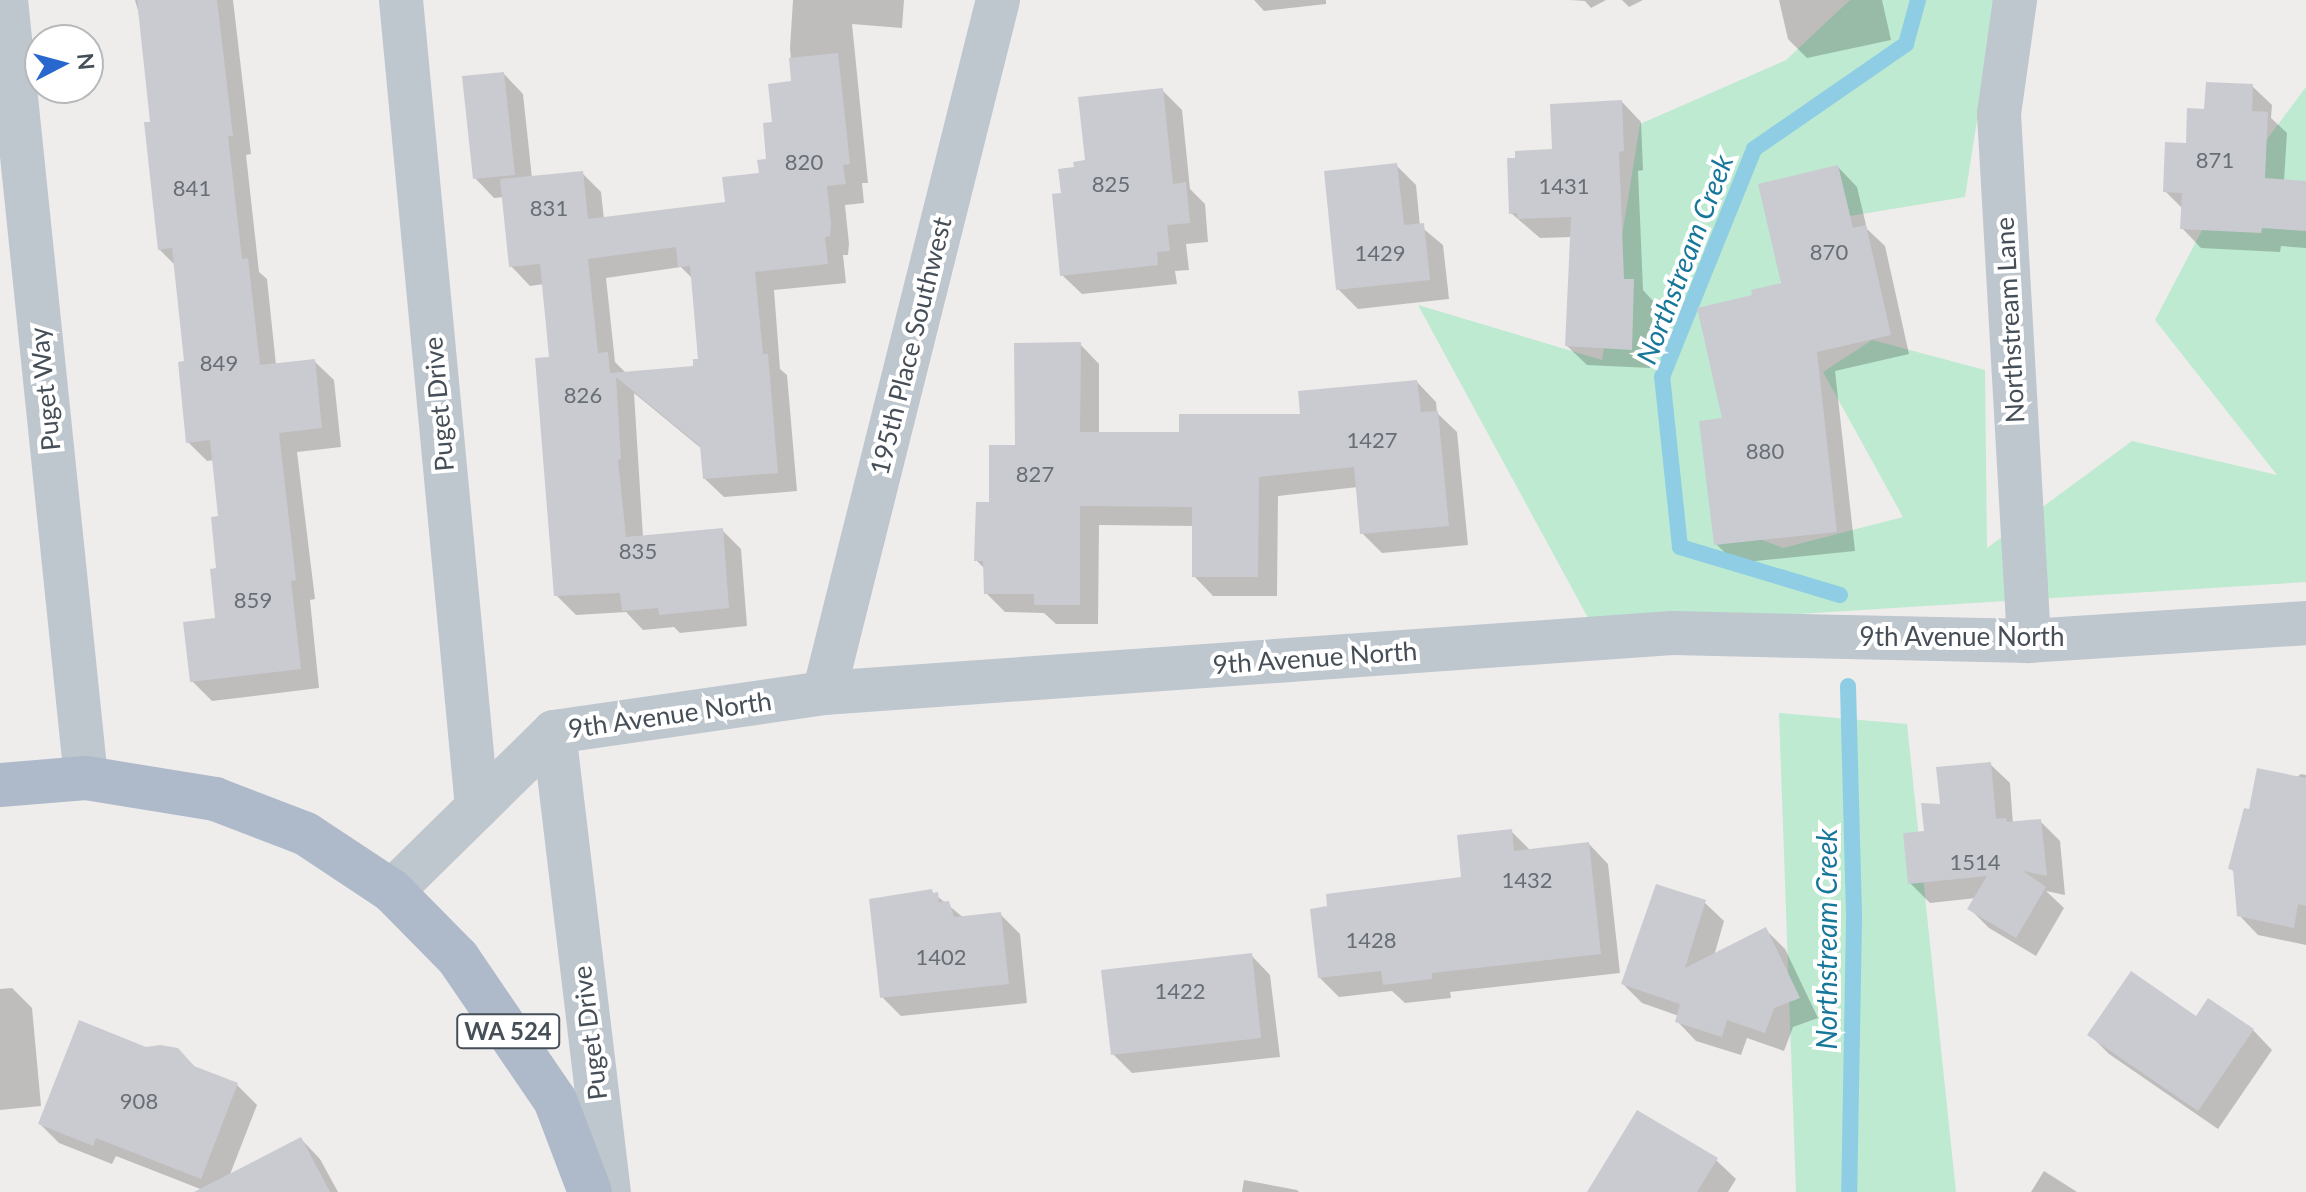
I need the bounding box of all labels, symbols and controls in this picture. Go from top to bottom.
north arrow [24,24,104,104]
text: N [72,52,101,71]
house number: 871 [2196,147,2234,173]
house number: 820 [785,149,823,175]
water label: Northstream Creek [1629,150,1739,368]
house number: 825 [1092,171,1130,197]
house number: 1431 [1538,173,1590,199]
house number: 841 [173,175,211,201]
house number: 831 [530,195,568,221]
street label: 195th Place Southwest [864,214,958,478]
street label: Northstream Lane [1989,216,2031,424]
house number: 870 [1810,239,1848,265]
house number: 1429 [1354,240,1406,266]
street label: Puget Way [23,326,67,452]
street label: Puget Drive [418,335,460,473]
house number: 849 [200,350,238,376]
house number: 826 [564,382,602,408]
house number: 1427 [1346,427,1398,453]
house number: 880 [1746,438,1784,464]
house number: 827 [1016,461,1054,487]
house number: 835 [619,538,657,564]
house number: 859 [234,587,272,613]
street label: 9th Avenue North [1859,621,2065,653]
street label: 9th Avenue North [1211,635,1419,681]
street label: 9th Avenue North [566,685,774,745]
water label: Northstream Creek [1809,828,1843,1050]
house number: 1514 [1949,849,2001,875]
house number: 1432 [1501,867,1553,893]
house number: 1428 [1345,927,1397,953]
house number: 1402 [915,944,967,970]
street label: Puget Drive [566,964,614,1102]
house number: 1422 [1154,978,1206,1004]
road number: WA 524 [454,1011,562,1051]
house number: 908 [120,1088,158,1114]

